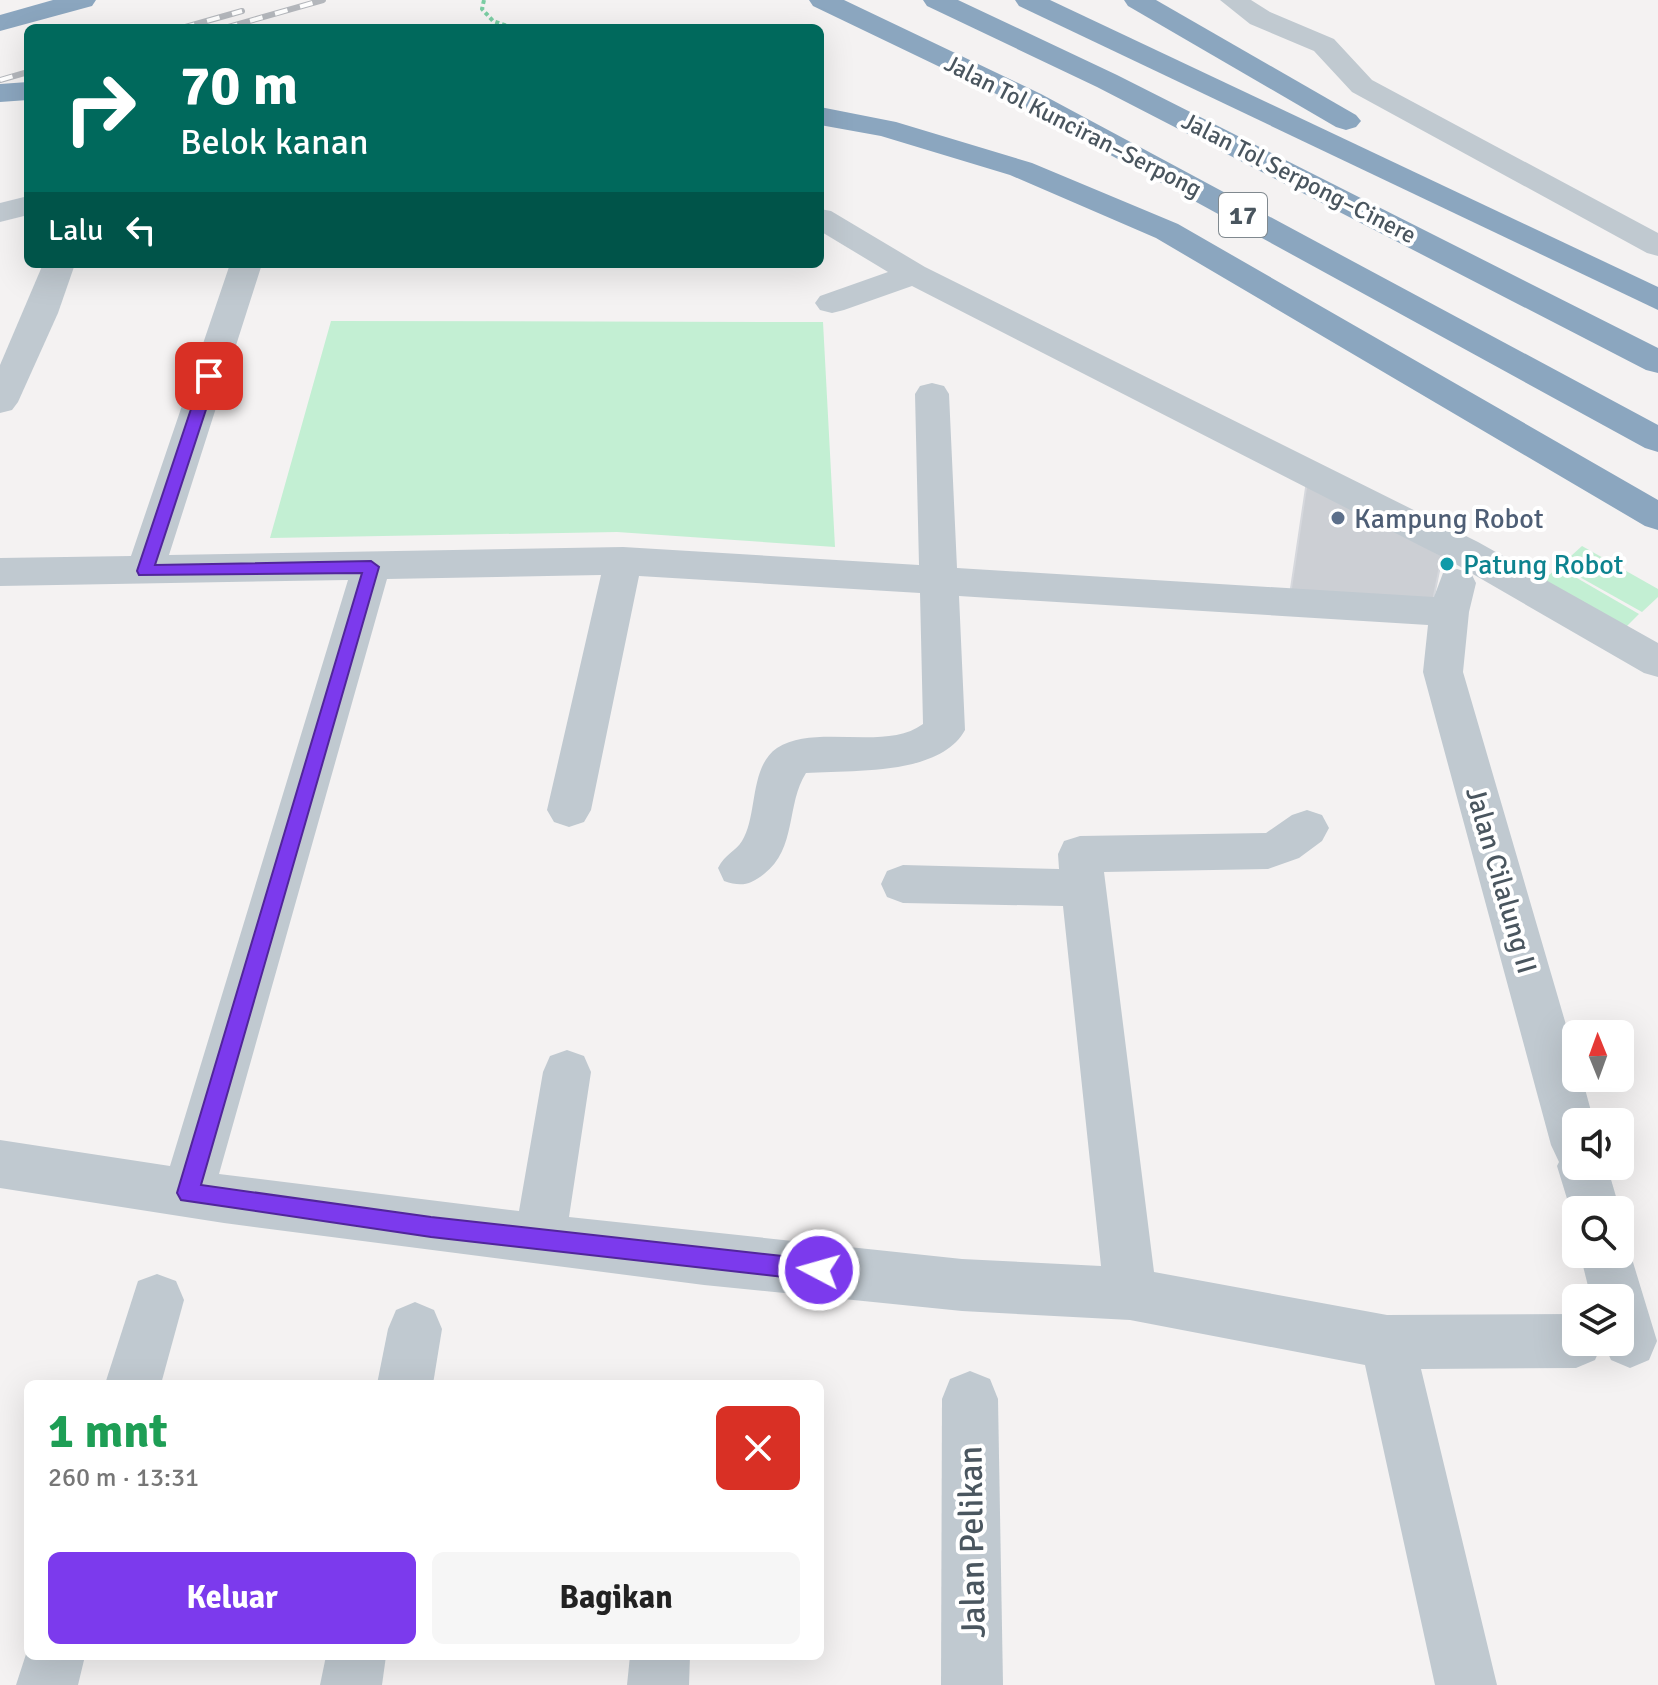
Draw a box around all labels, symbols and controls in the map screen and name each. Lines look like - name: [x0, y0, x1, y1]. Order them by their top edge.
- street label: Jalan Tol Kunciran–Serpong: [939, 48, 1207, 204]
- text: 70 m: [180, 51, 298, 120]
- icon: right: [48, 56, 152, 160]
- street label: Jalan Tol Serpong–Cinere: [1177, 106, 1421, 250]
- text: Belok kanan: [180, 120, 369, 165]
- road number: 17: [1219, 193, 1267, 237]
- icon: left: [119, 208, 163, 252]
- text: Lalu: [48, 212, 103, 249]
- pin: [175, 342, 243, 410]
- icon: arrive: [187, 354, 231, 398]
- place label: Kampung Robot: [1354, 502, 1544, 536]
- marker: Kampung Robot: [1329, 509, 1347, 527]
- place label: Patung Robot: [1463, 548, 1624, 582]
- marker: Patung Robot: [1438, 555, 1456, 573]
- street label: Jalan Cilalung II: [1458, 783, 1544, 978]
- north arrow: [1562, 1020, 1634, 1092]
- map controls: [1562, 1020, 1634, 1356]
- button: sound: [1562, 1108, 1634, 1180]
- button: search: [1562, 1196, 1634, 1268]
- position arrow: [777, 1228, 861, 1312]
- button: layers: [1562, 1284, 1634, 1356]
- text: 1 mnt: [48, 1402, 168, 1461]
- button: close: [716, 1406, 800, 1490]
- street label: Jalan Pelikan: [949, 1446, 995, 1638]
- text: 260 m · 13:31: [48, 1462, 199, 1494]
- button: Keluar: [48, 1552, 416, 1644]
- button: Bagikan: [432, 1552, 800, 1644]

